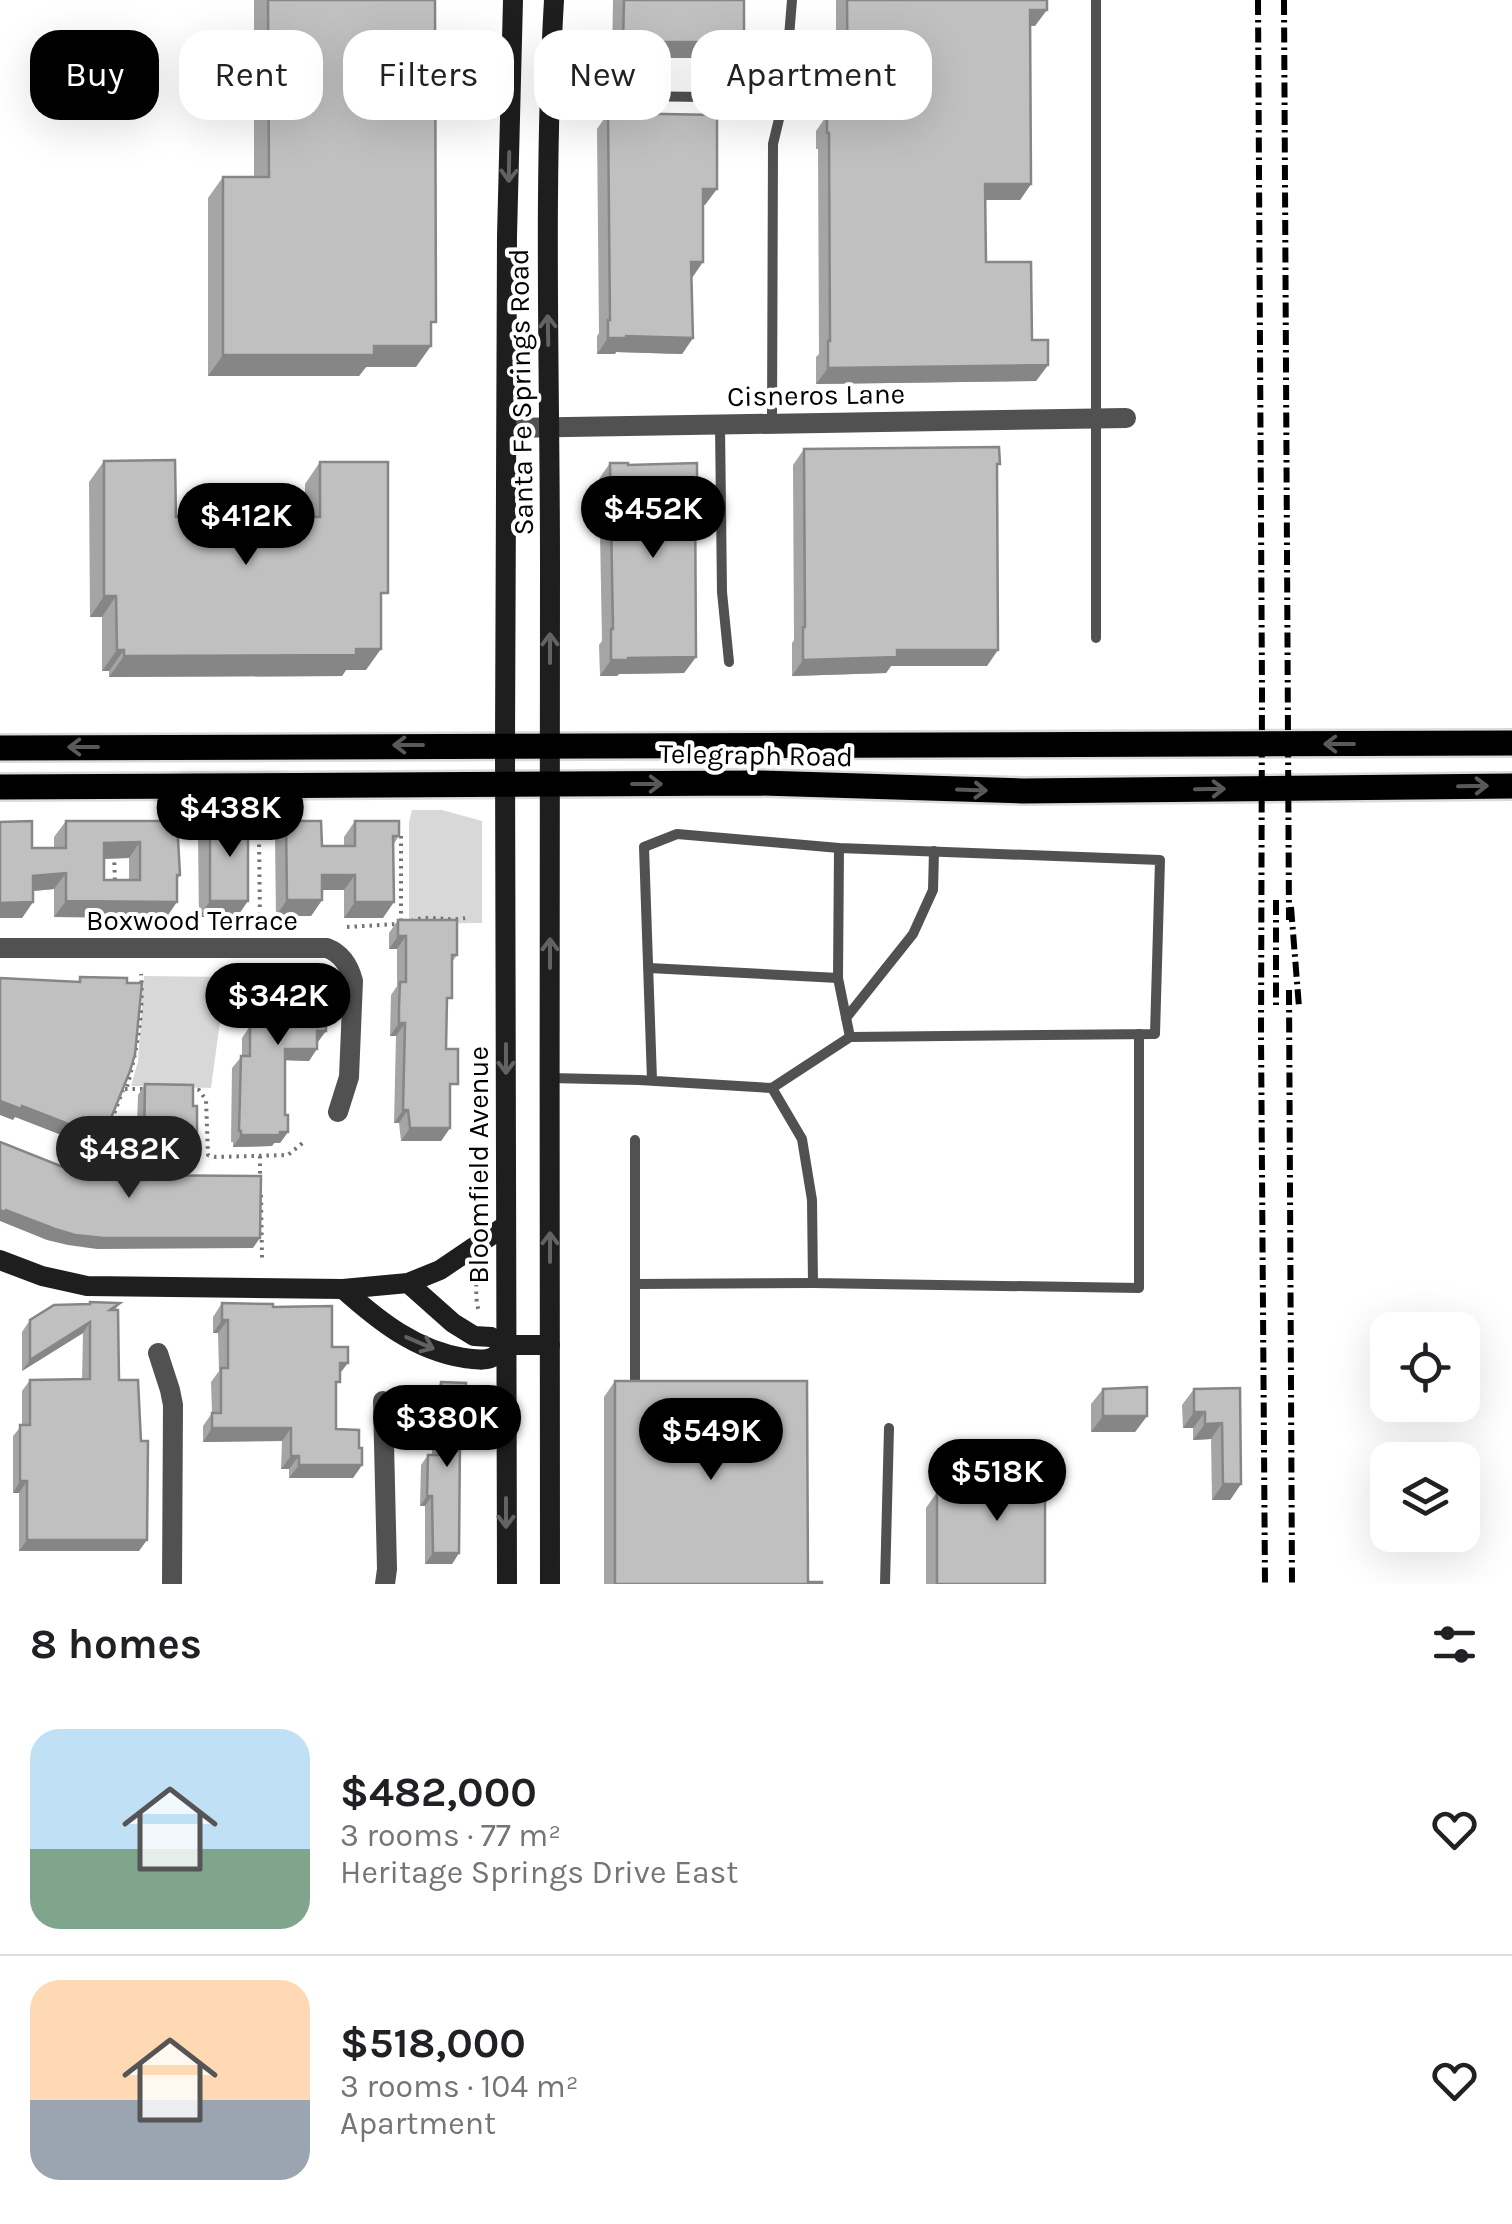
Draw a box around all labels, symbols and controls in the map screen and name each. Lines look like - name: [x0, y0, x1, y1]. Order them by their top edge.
- chip: Buy: [30, 30, 159, 120]
- chip: Rent: [179, 30, 323, 120]
- chip: Filters: [343, 30, 514, 120]
- chip: New: [534, 30, 671, 120]
- chip: Apartment: [691, 30, 932, 120]
- one-way arrow: [499, 151, 518, 183]
- street label: Santa Fe Springs Road: [502, 248, 540, 536]
- one-way arrow: [539, 314, 558, 346]
- street label: Cisneros Lane: [727, 377, 905, 413]
- pin: $452K: [583, 476, 723, 561]
- pin: $412K: [176, 483, 316, 568]
- text: $452K: [603, 490, 703, 527]
- text: $412K: [200, 497, 292, 534]
- one-way arrow: [540, 632, 560, 664]
- one-way arrow: [1324, 734, 1356, 754]
- one-way arrow: [392, 736, 424, 755]
- street label: Telegraph Road: [659, 737, 853, 773]
- one-way arrow: [67, 738, 100, 756]
- one-way arrow: [630, 774, 662, 793]
- pin: $438K: [160, 775, 300, 860]
- one-way arrow: [1456, 776, 1489, 796]
- one-way arrow: [955, 780, 987, 799]
- one-way arrow: [1194, 780, 1226, 798]
- text: $438K: [179, 789, 281, 826]
- street label: Boxwood Terrace: [86, 904, 298, 937]
- one-way arrow: [540, 937, 560, 970]
- pin: $342K: [208, 963, 348, 1048]
- text: $342K: [227, 977, 329, 1014]
- one-way arrow: [496, 1042, 516, 1075]
- street label: Bloomfield Avenue: [462, 1046, 495, 1284]
- pin: $482K: [59, 1116, 199, 1201]
- text: $482K: [78, 1130, 180, 1167]
- one-way arrow: [540, 1232, 560, 1264]
- map controls: [1370, 1312, 1480, 1552]
- button: locate: [1370, 1312, 1480, 1422]
- one-way arrow: [404, 1335, 435, 1353]
- pin: $380K: [377, 1385, 517, 1470]
- pin: $549K: [641, 1398, 781, 1483]
- text: $380K: [395, 1399, 499, 1436]
- text: $549K: [661, 1412, 761, 1449]
- pin: $518K: [927, 1439, 1067, 1524]
- button: layers: [1370, 1442, 1480, 1552]
- text: $518K: [950, 1453, 1044, 1490]
- one-way arrow: [497, 1496, 516, 1528]
- icon: filters: [1427, 1617, 1482, 1672]
- text: 8 homes: [30, 1619, 202, 1669]
- text: $482,000: [340, 1767, 537, 1817]
- icon: home: [110, 1769, 230, 1889]
- icon: heart: [1427, 1802, 1482, 1857]
- text: 3 rooms · 77 m²: [340, 1817, 561, 1854]
- text: Heritage Springs Drive East: [340, 1854, 738, 1891]
- text: $518,000: [340, 2018, 526, 2068]
- icon: home: [110, 2020, 230, 2140]
- icon: heart: [1427, 2053, 1482, 2108]
- text: 3 rooms · 104 m²: [340, 2068, 579, 2105]
- text: Apartment: [340, 2105, 496, 2142]

